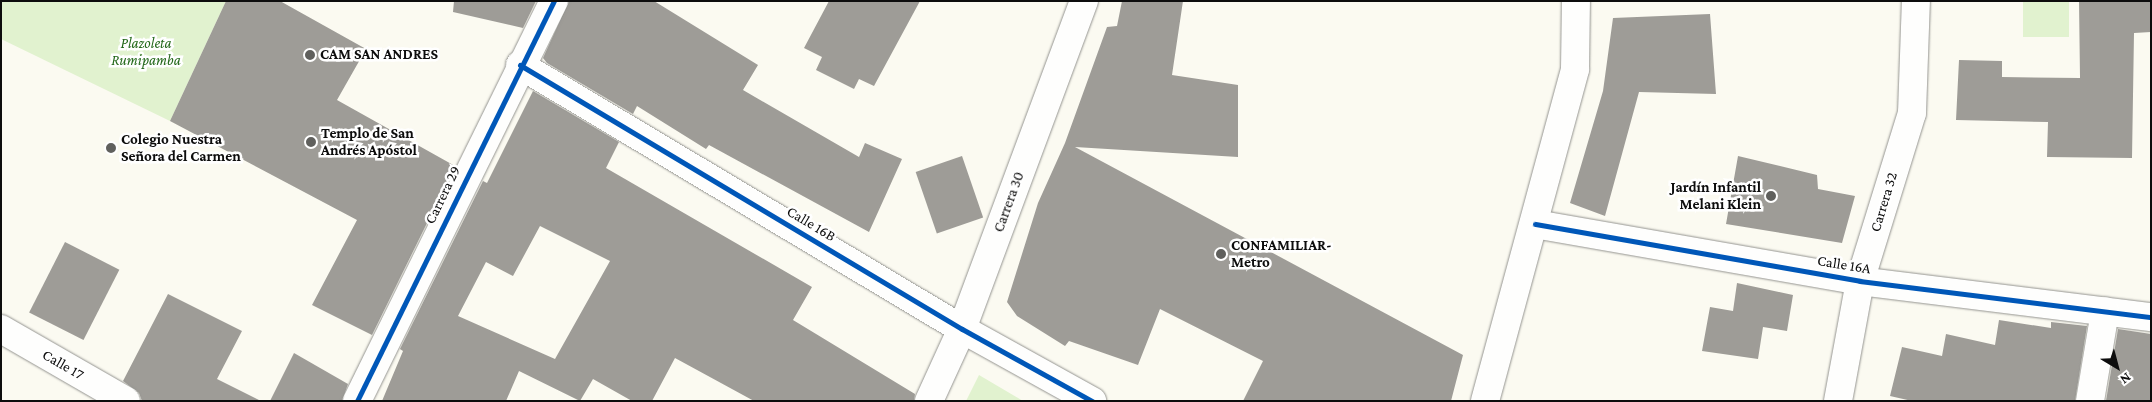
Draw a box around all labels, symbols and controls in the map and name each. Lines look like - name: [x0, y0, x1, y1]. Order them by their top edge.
- park label: Plazoleta Rumipamba: [111, 34, 181, 69]
- place label: CAM SAN ANDRES: [320, 46, 438, 64]
- marker: CAM SAN ANDRES: [304, 49, 316, 61]
- place label: Templo de San Andrés Apóstol: [321, 124, 417, 159]
- place label: Colegio Nuestra Señora del Carmen: [121, 130, 241, 165]
- marker: Templo de San Andrés Apóstol: [305, 136, 317, 148]
- marker: Colegio Nuestra Señora del Carmen: [105, 142, 117, 154]
- street label: Carrera 29: [421, 163, 465, 227]
- street label: Carrera 30: [990, 169, 1028, 235]
- street label: Carrera 32: [1866, 170, 1902, 234]
- place label: Jardín Infantil Melani Klein: [1671, 178, 1761, 213]
- marker: Jardín Infantil Melani Klein: [1765, 190, 1777, 202]
- street label: Calle 16B: [783, 202, 839, 246]
- place label: CONFAMILIAR- Metro: [1231, 236, 1332, 271]
- marker: CONFAMILIAR- Metro: [1215, 248, 1227, 260]
- street label: Calle 16A: [1816, 252, 1872, 278]
- north arrow: [2092, 342, 2142, 392]
- street label: Calle 17: [39, 346, 87, 384]
- text: N: [2117, 370, 2135, 388]

